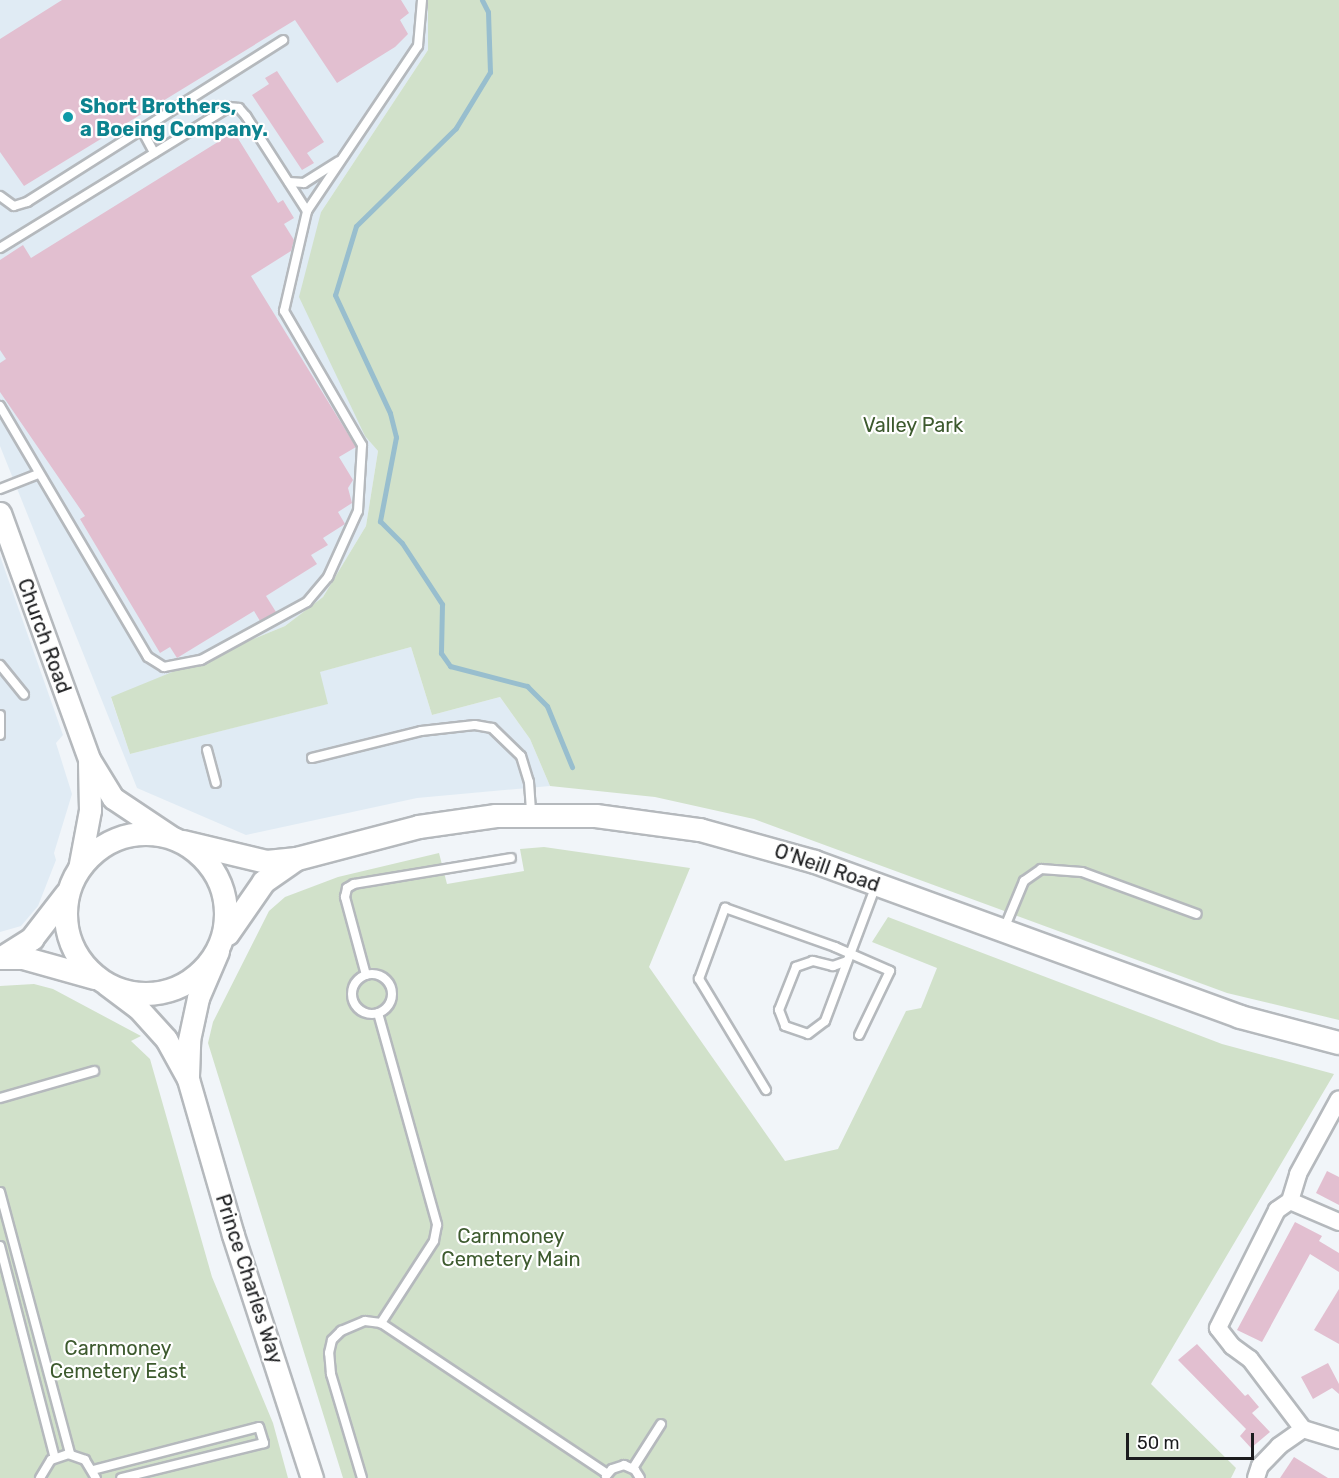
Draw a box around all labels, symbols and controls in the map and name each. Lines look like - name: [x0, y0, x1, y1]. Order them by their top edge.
- place label: Short Brothers, a Boeing Company.: [80, 94, 268, 141]
- marker: Short Brothers, a Boeing Company.: [61, 110, 75, 124]
- park label: Valley Park: [862, 413, 964, 437]
- street label: Church Road: [12, 575, 76, 697]
- street label: O'Neill Road: [771, 839, 883, 897]
- street label: Prince Charles Way: [210, 1191, 288, 1367]
- park label: Carnmoney Cemetery Main: [441, 1224, 581, 1271]
- park label: Carnmoney Cemetery East: [49, 1337, 187, 1384]
- scale bar: [1129, 1421, 1256, 1459]
- text: 50 m: [1137, 1432, 1180, 1454]

